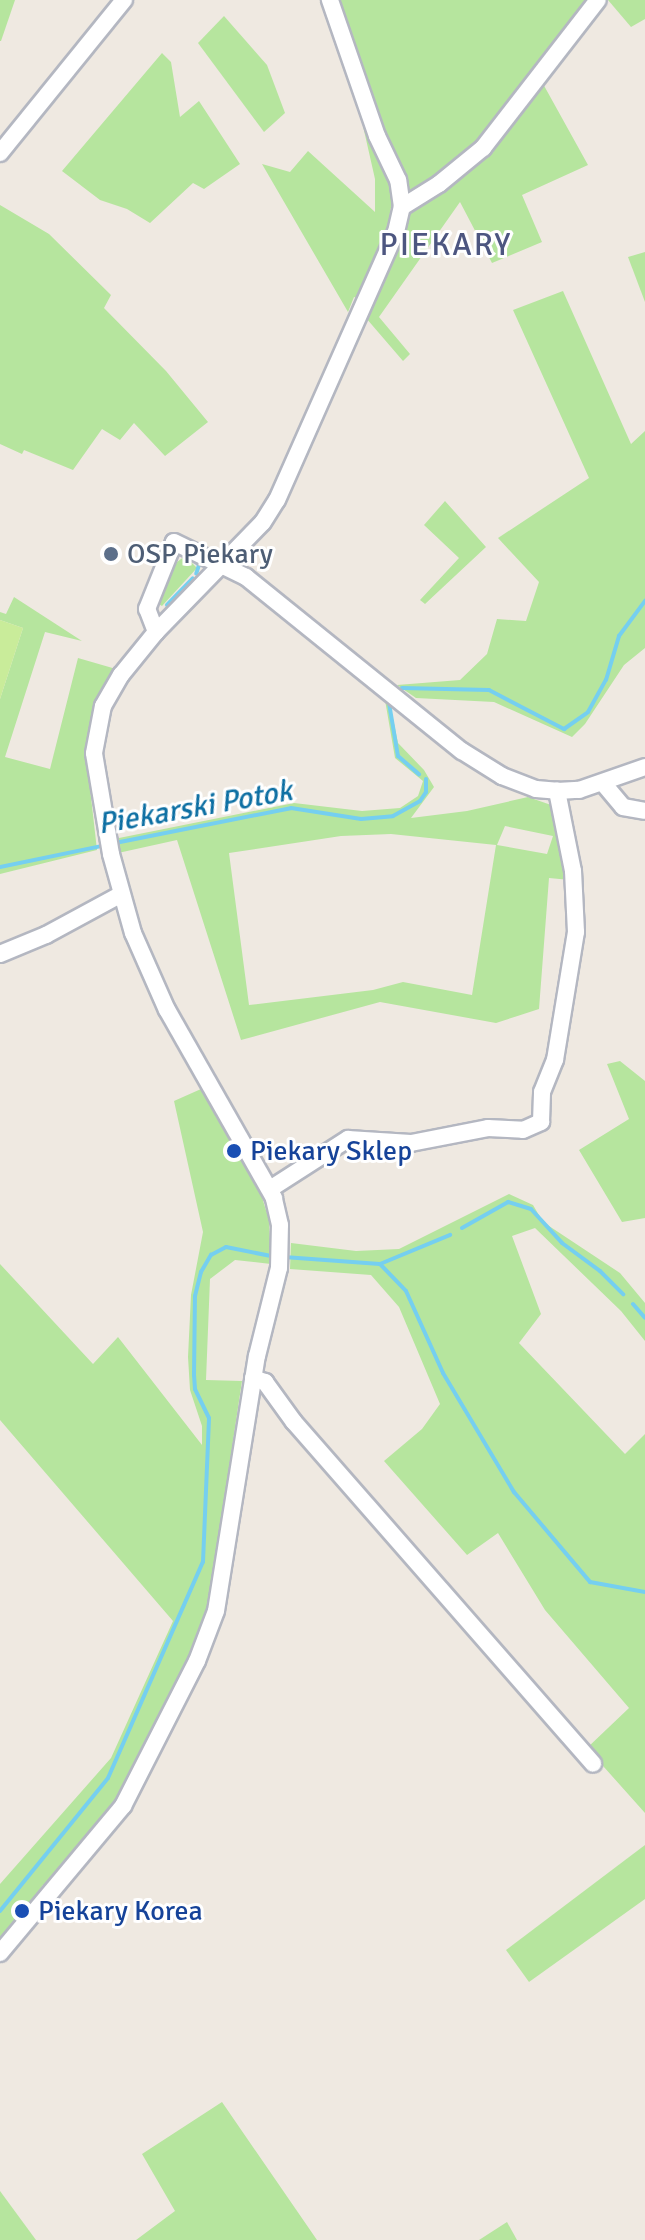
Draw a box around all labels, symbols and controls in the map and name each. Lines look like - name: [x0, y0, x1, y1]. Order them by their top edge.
- district label: PIEKARY: [380, 226, 512, 264]
- place label: OSP Piekary: [127, 537, 273, 571]
- marker: OSP Piekary: [102, 545, 120, 563]
- water label: Piekarski Potok: [95, 773, 295, 843]
- place label: Piekary Sklep: [250, 1134, 412, 1168]
- marker: Piekary Sklep: [225, 1142, 243, 1160]
- place label: Piekary Korea: [38, 1894, 203, 1928]
- marker: Piekary Korea: [13, 1902, 31, 1920]

